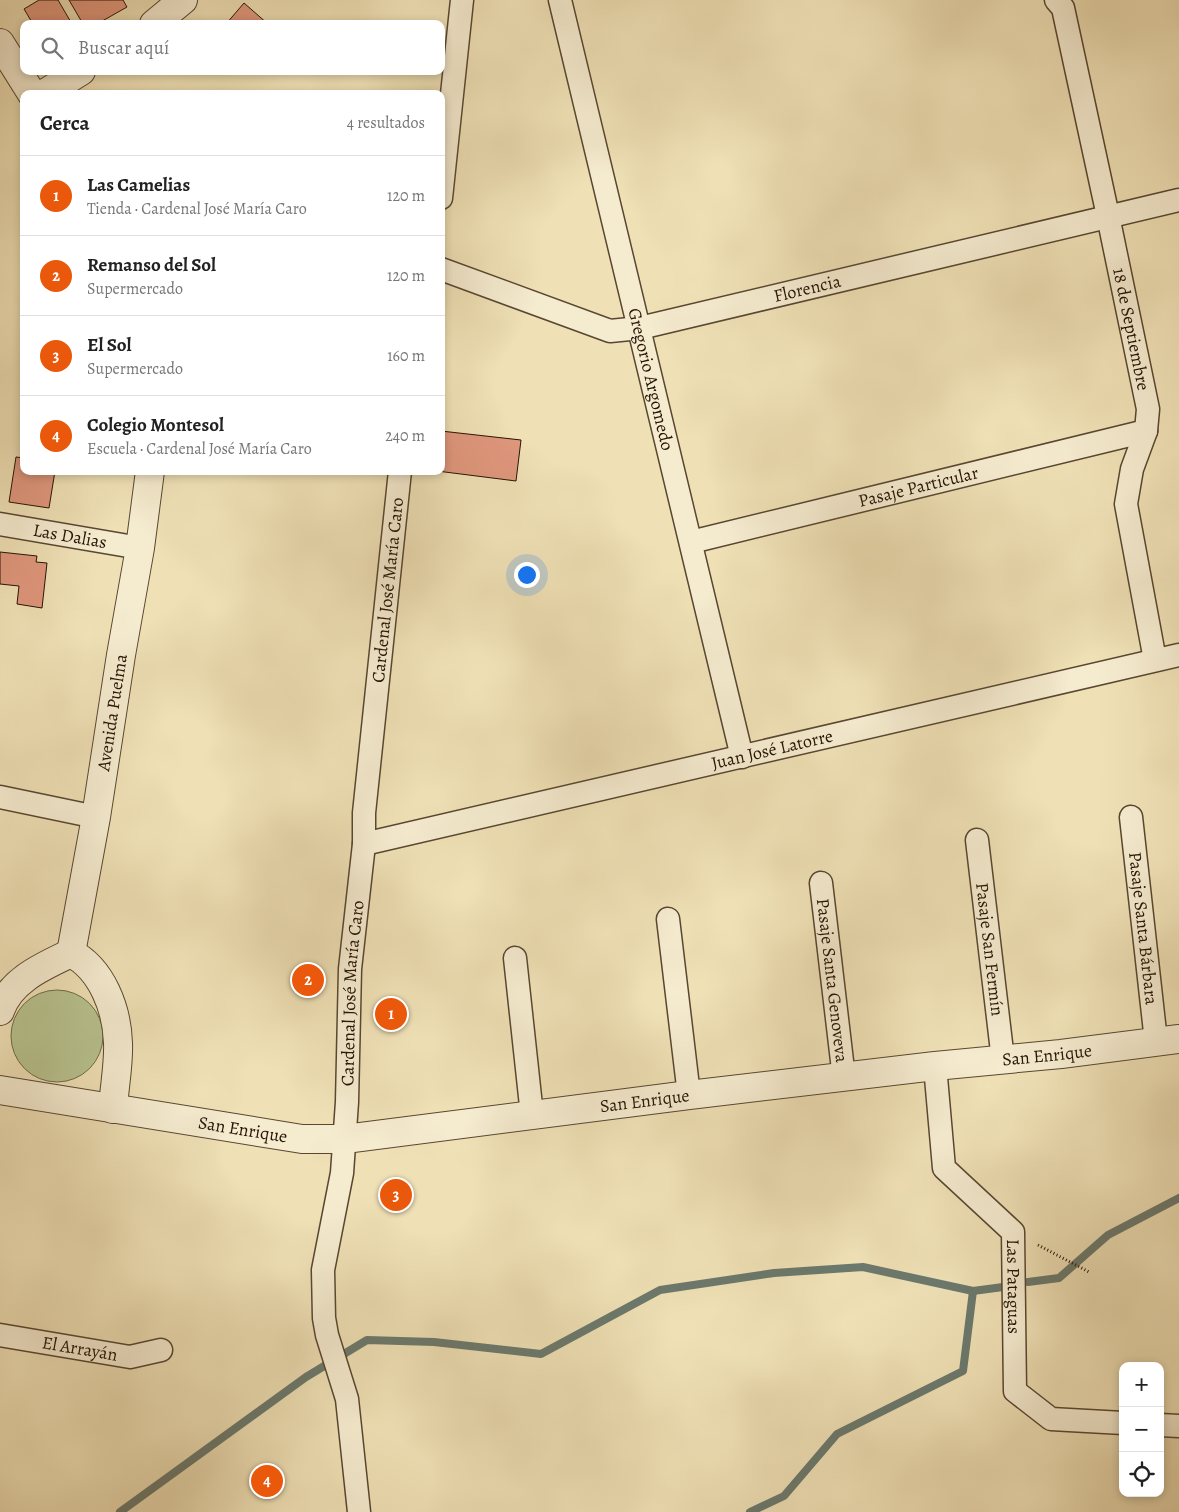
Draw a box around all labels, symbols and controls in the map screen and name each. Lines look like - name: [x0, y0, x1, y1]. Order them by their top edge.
- search box: [20, 20, 445, 75]
- icon: search: [38, 34, 66, 62]
- text: Buscar aquí: [78, 35, 169, 61]
- text: Cerca: [40, 109, 90, 137]
- text: 4 resultados: [347, 112, 425, 134]
- text: Las Camelias: [87, 172, 190, 198]
- text: 1: [53, 185, 59, 207]
- text: 120 m: [387, 185, 425, 207]
- text: Tienda · Cardenal José María Caro: [87, 198, 307, 220]
- text: Remanso del Sol: [87, 252, 216, 278]
- text: 2: [52, 265, 60, 287]
- text: 120 m: [387, 265, 425, 287]
- street label: 18 de Septiembre: [1107, 266, 1156, 393]
- street label: Florencia: [771, 269, 844, 308]
- text: Supermercado: [87, 278, 183, 300]
- street label: Gregorio Argomedo: [622, 306, 680, 453]
- text: El Sol: [87, 332, 131, 358]
- text: 3: [53, 345, 59, 367]
- text: 160 m: [387, 345, 425, 367]
- text: Supermercado: [87, 358, 183, 380]
- text: Colegio Montesol: [87, 412, 224, 438]
- text: 4: [52, 425, 60, 447]
- text: 240 m: [385, 425, 425, 447]
- text: Escuela · Cardenal José María Caro: [87, 438, 312, 460]
- street label: Pasaje Particular: [856, 460, 981, 513]
- street label: Cardenal José María Caro: [366, 496, 409, 684]
- street label: Las Dalias: [31, 518, 109, 554]
- your location: [514, 562, 540, 588]
- street label: Avenida Puelma: [91, 652, 133, 774]
- street label: Juan José Latorre: [709, 724, 835, 775]
- street label: Pasaje Santa Bárbara: [1123, 851, 1164, 1007]
- street label: Pasaje San Fermín: [970, 881, 1010, 1017]
- street label: Pasaje Santa Genoveva: [811, 897, 854, 1064]
- street label: Cardenal José María Caro: [335, 899, 370, 1086]
- pin: 2: [292, 961, 324, 999]
- pin: 1: [375, 995, 407, 1033]
- street label: San Enrique: [1001, 1038, 1093, 1072]
- street label: San Enrique: [598, 1083, 691, 1118]
- street label: San Enrique: [196, 1110, 289, 1148]
- pin: 3: [380, 1176, 412, 1214]
- street label: Las Pataguas: [1001, 1239, 1026, 1334]
- street label: El Arrayán: [40, 1330, 120, 1367]
- map controls: [1119, 1362, 1164, 1497]
- button: +: [1119, 1362, 1164, 1407]
- button: −: [1119, 1407, 1164, 1452]
- button: locate: [1119, 1452, 1164, 1497]
- pin: 4: [251, 1462, 283, 1500]

